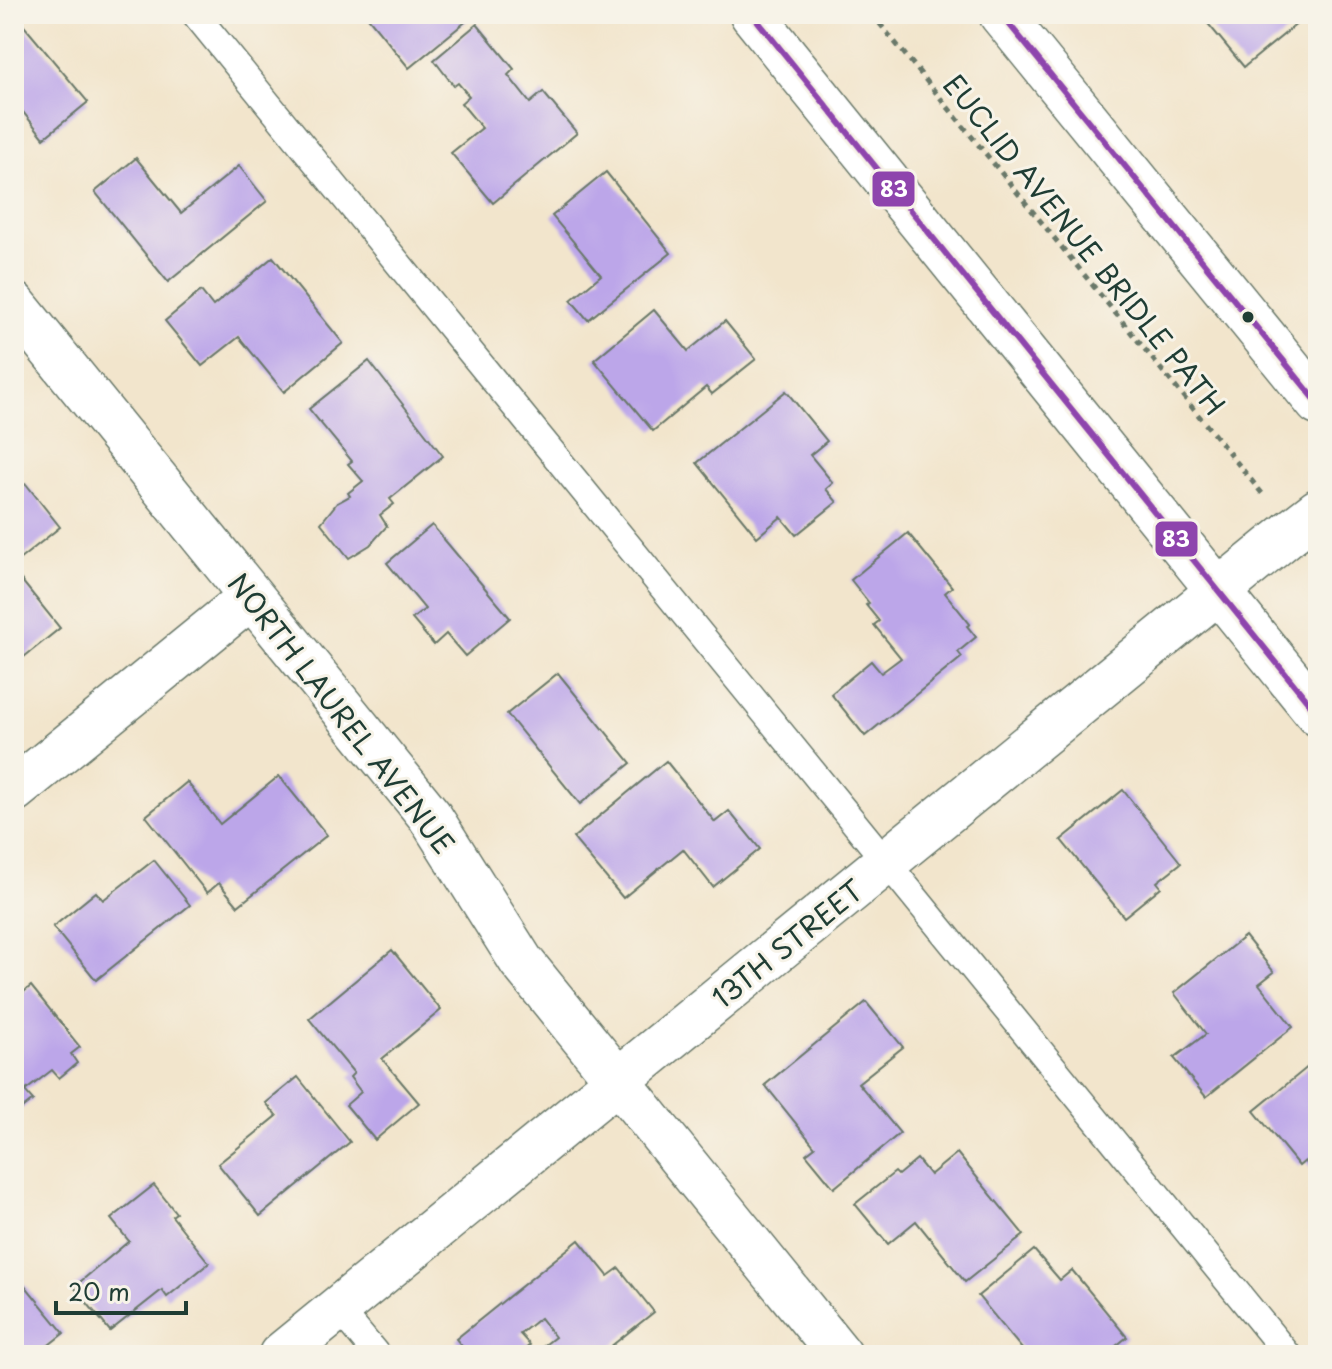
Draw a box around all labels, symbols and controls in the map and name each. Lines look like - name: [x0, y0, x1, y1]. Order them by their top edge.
- street label: EUCLID AVENUE BRIDLE PATH: [934, 64, 1236, 424]
- line badge: 83: [871, 170, 916, 208]
- text: 83: [880, 171, 908, 204]
- unlabelled marker: [1240, 309, 1256, 325]
- line badge: 83: [1154, 520, 1199, 558]
- text: 83: [1162, 521, 1190, 554]
- street label: NORTH LAUREL AVENUE: [218, 563, 466, 863]
- street label: 13TH STREET: [702, 868, 872, 1018]
- scale bar: [56, 1265, 186, 1315]
- text: 20 m: [68, 1273, 130, 1309]

